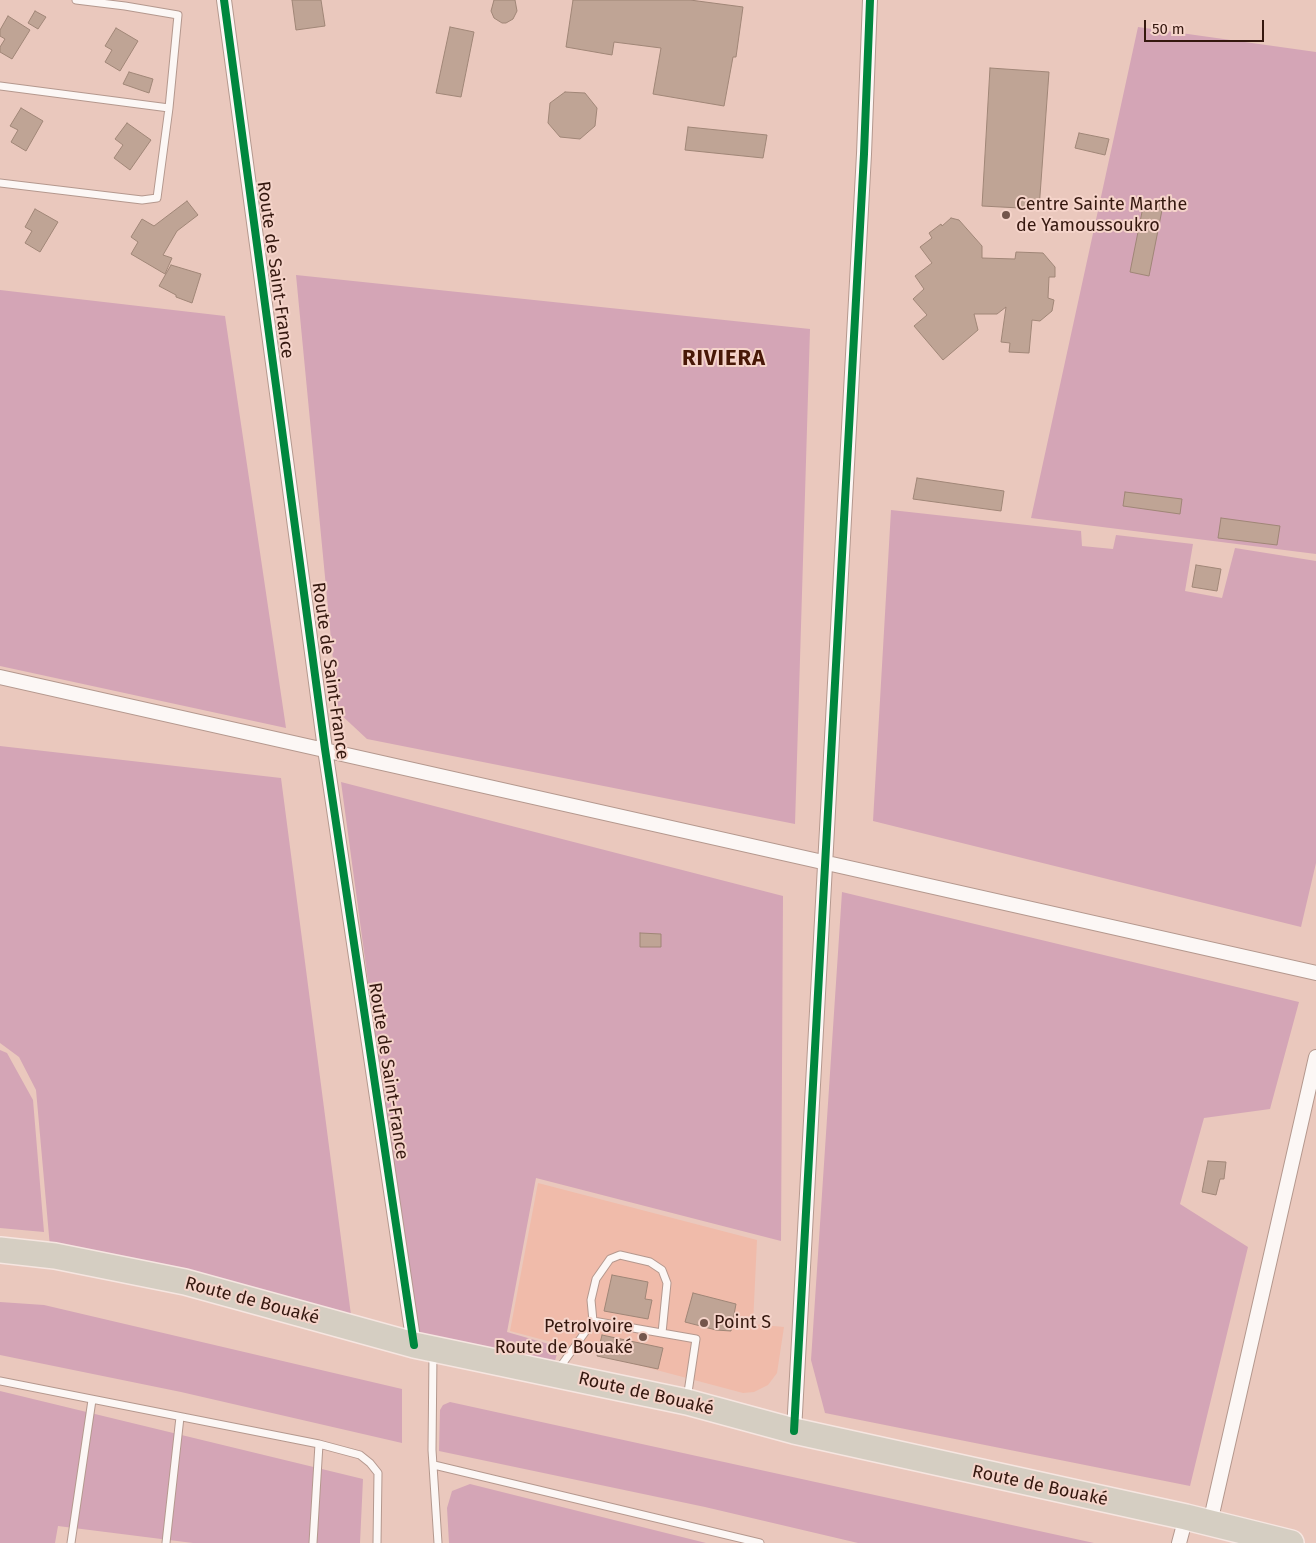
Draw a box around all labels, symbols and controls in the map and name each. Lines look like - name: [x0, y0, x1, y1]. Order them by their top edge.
- scale bar: [1146, 10, 1266, 42]
- text: 50 m: [1152, 20, 1185, 38]
- street label: Route de Saint-France: [252, 180, 298, 360]
- place label: Centre Sainte Marthe de Yamoussoukro: [1016, 194, 1187, 236]
- marker: Centre Sainte Marthe de Yamoussoukro: [1000, 209, 1012, 221]
- district label: RIVIERA: [681, 346, 767, 372]
- street label: Route de Saint-France: [307, 581, 353, 761]
- street label: Route de Saint-France: [363, 981, 413, 1161]
- street label: Route de Bouaké: [182, 1273, 322, 1329]
- place label: Point S: [714, 1312, 771, 1334]
- place label: PetroIvoire Route de Bouaké: [495, 1316, 633, 1358]
- marker: Point S: [698, 1317, 710, 1329]
- marker: PetroIvoire Route de Bouaké: [637, 1331, 649, 1343]
- street label: Route de Bouaké: [576, 1368, 716, 1420]
- street label: Route de Bouaké: [970, 1461, 1110, 1511]

